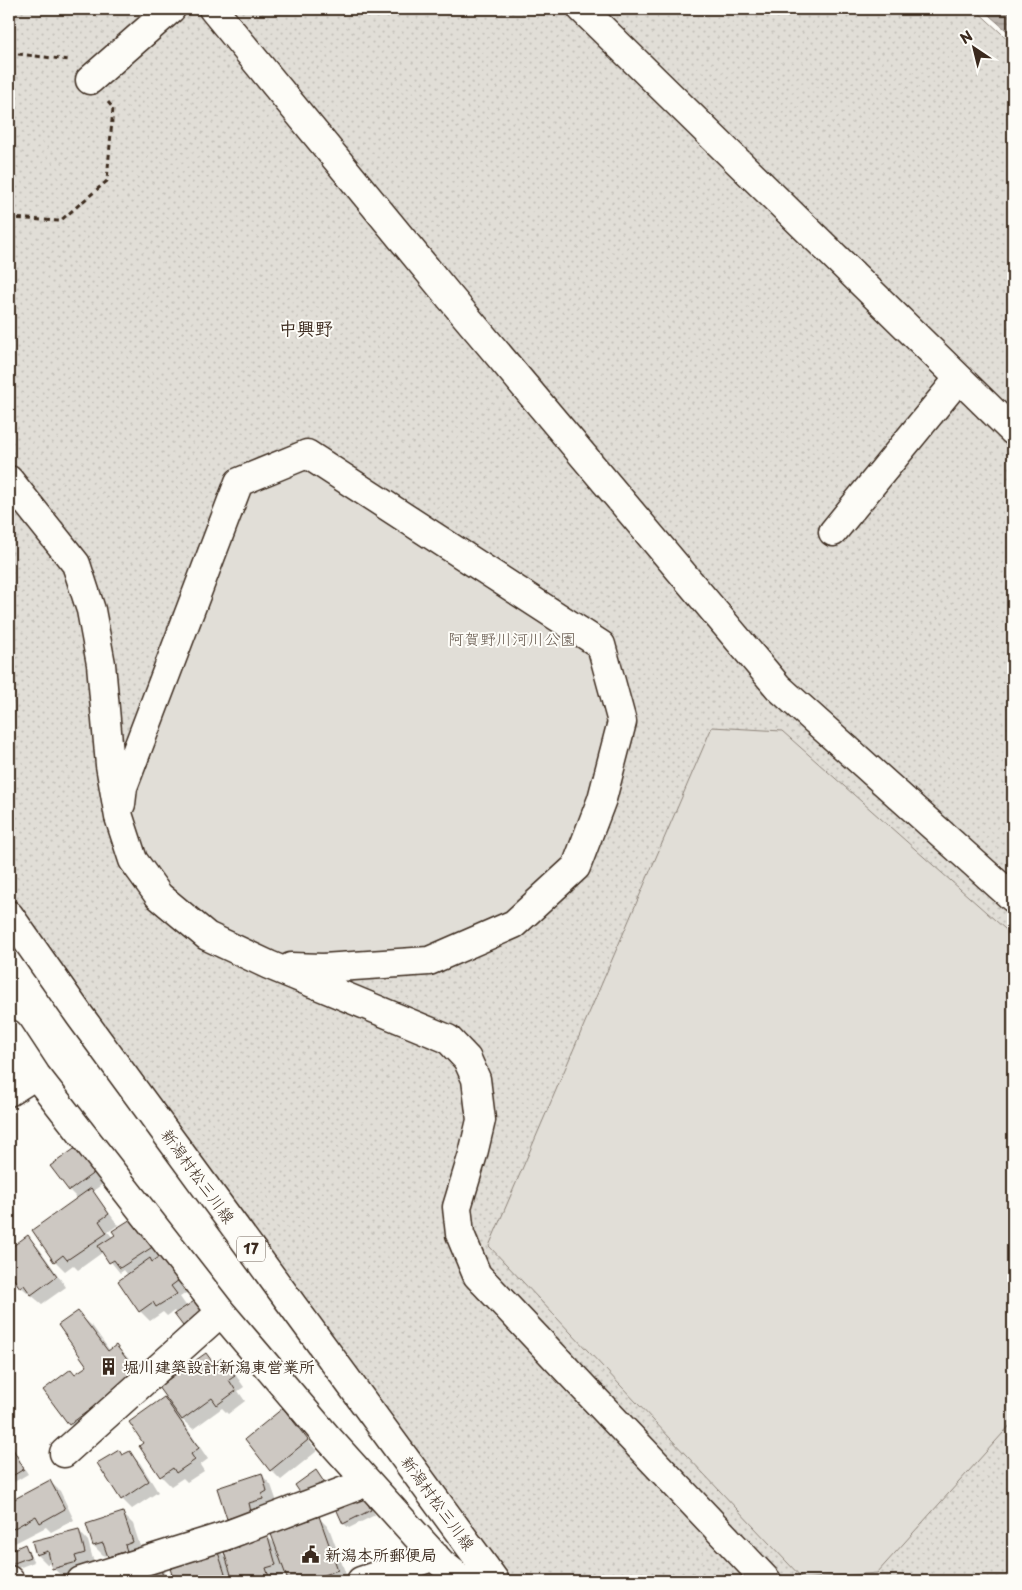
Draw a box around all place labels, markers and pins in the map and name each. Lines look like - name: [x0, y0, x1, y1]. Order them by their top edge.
- place label: 堀川建築設計新潟東営業所: [123, 1354, 315, 1378]
- building icon: 堀川建築設計新潟東営業所: [99, 1357, 119, 1377]
- place label: 新潟本所郵便局: [325, 1542, 437, 1566]
- public building icon: 新潟本所郵便局: [301, 1545, 321, 1565]

